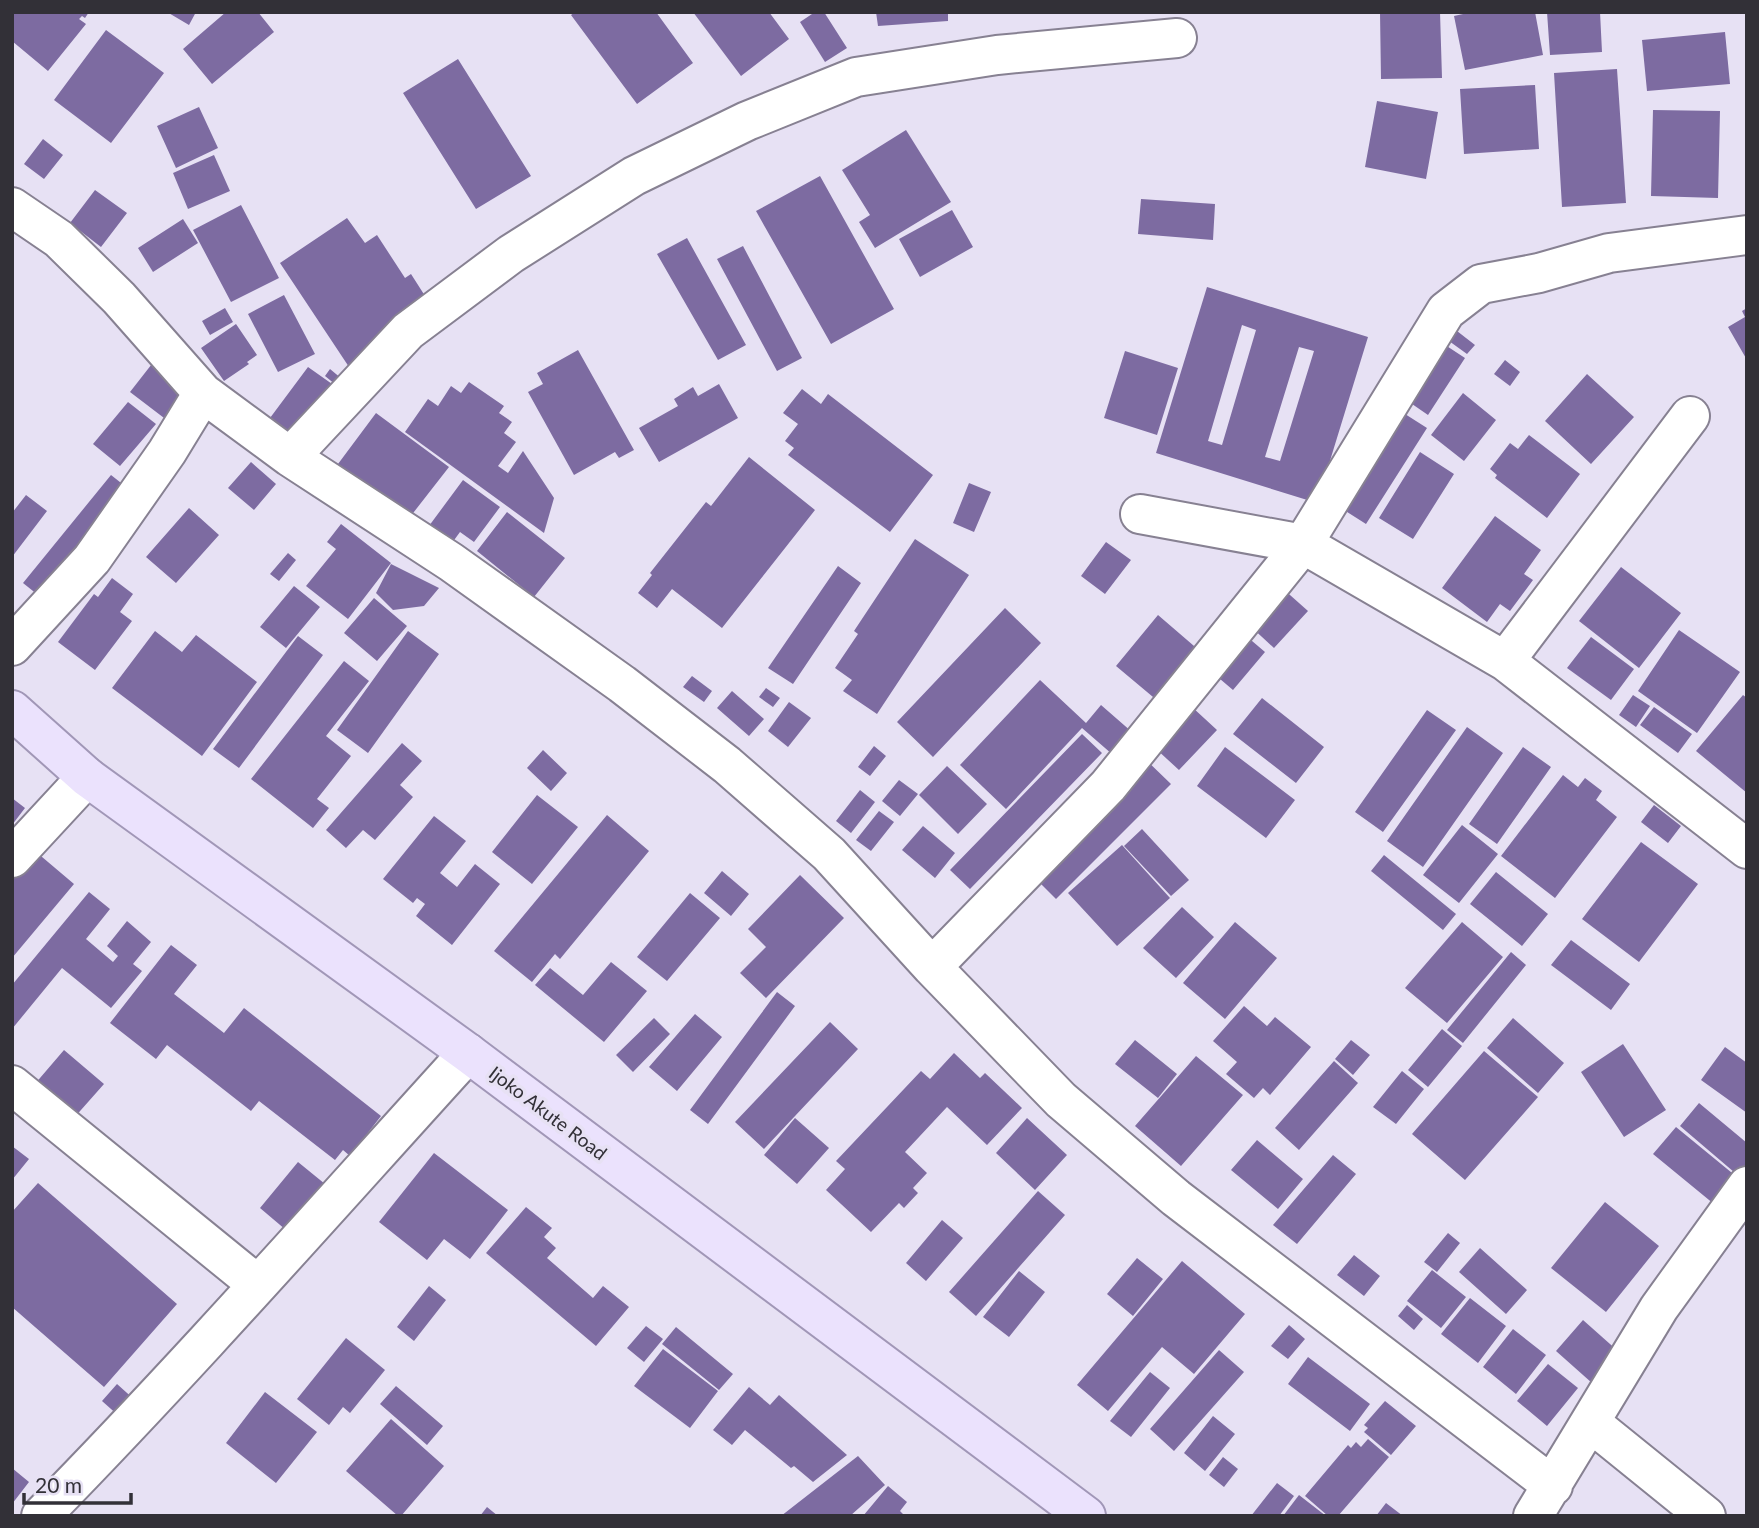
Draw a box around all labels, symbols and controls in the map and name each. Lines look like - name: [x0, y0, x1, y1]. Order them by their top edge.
- street label: Ijoko Akute Road: [485, 1061, 612, 1164]
- scale bar: [24, 1462, 131, 1506]
- text: 20 m: [35, 1472, 82, 1497]

